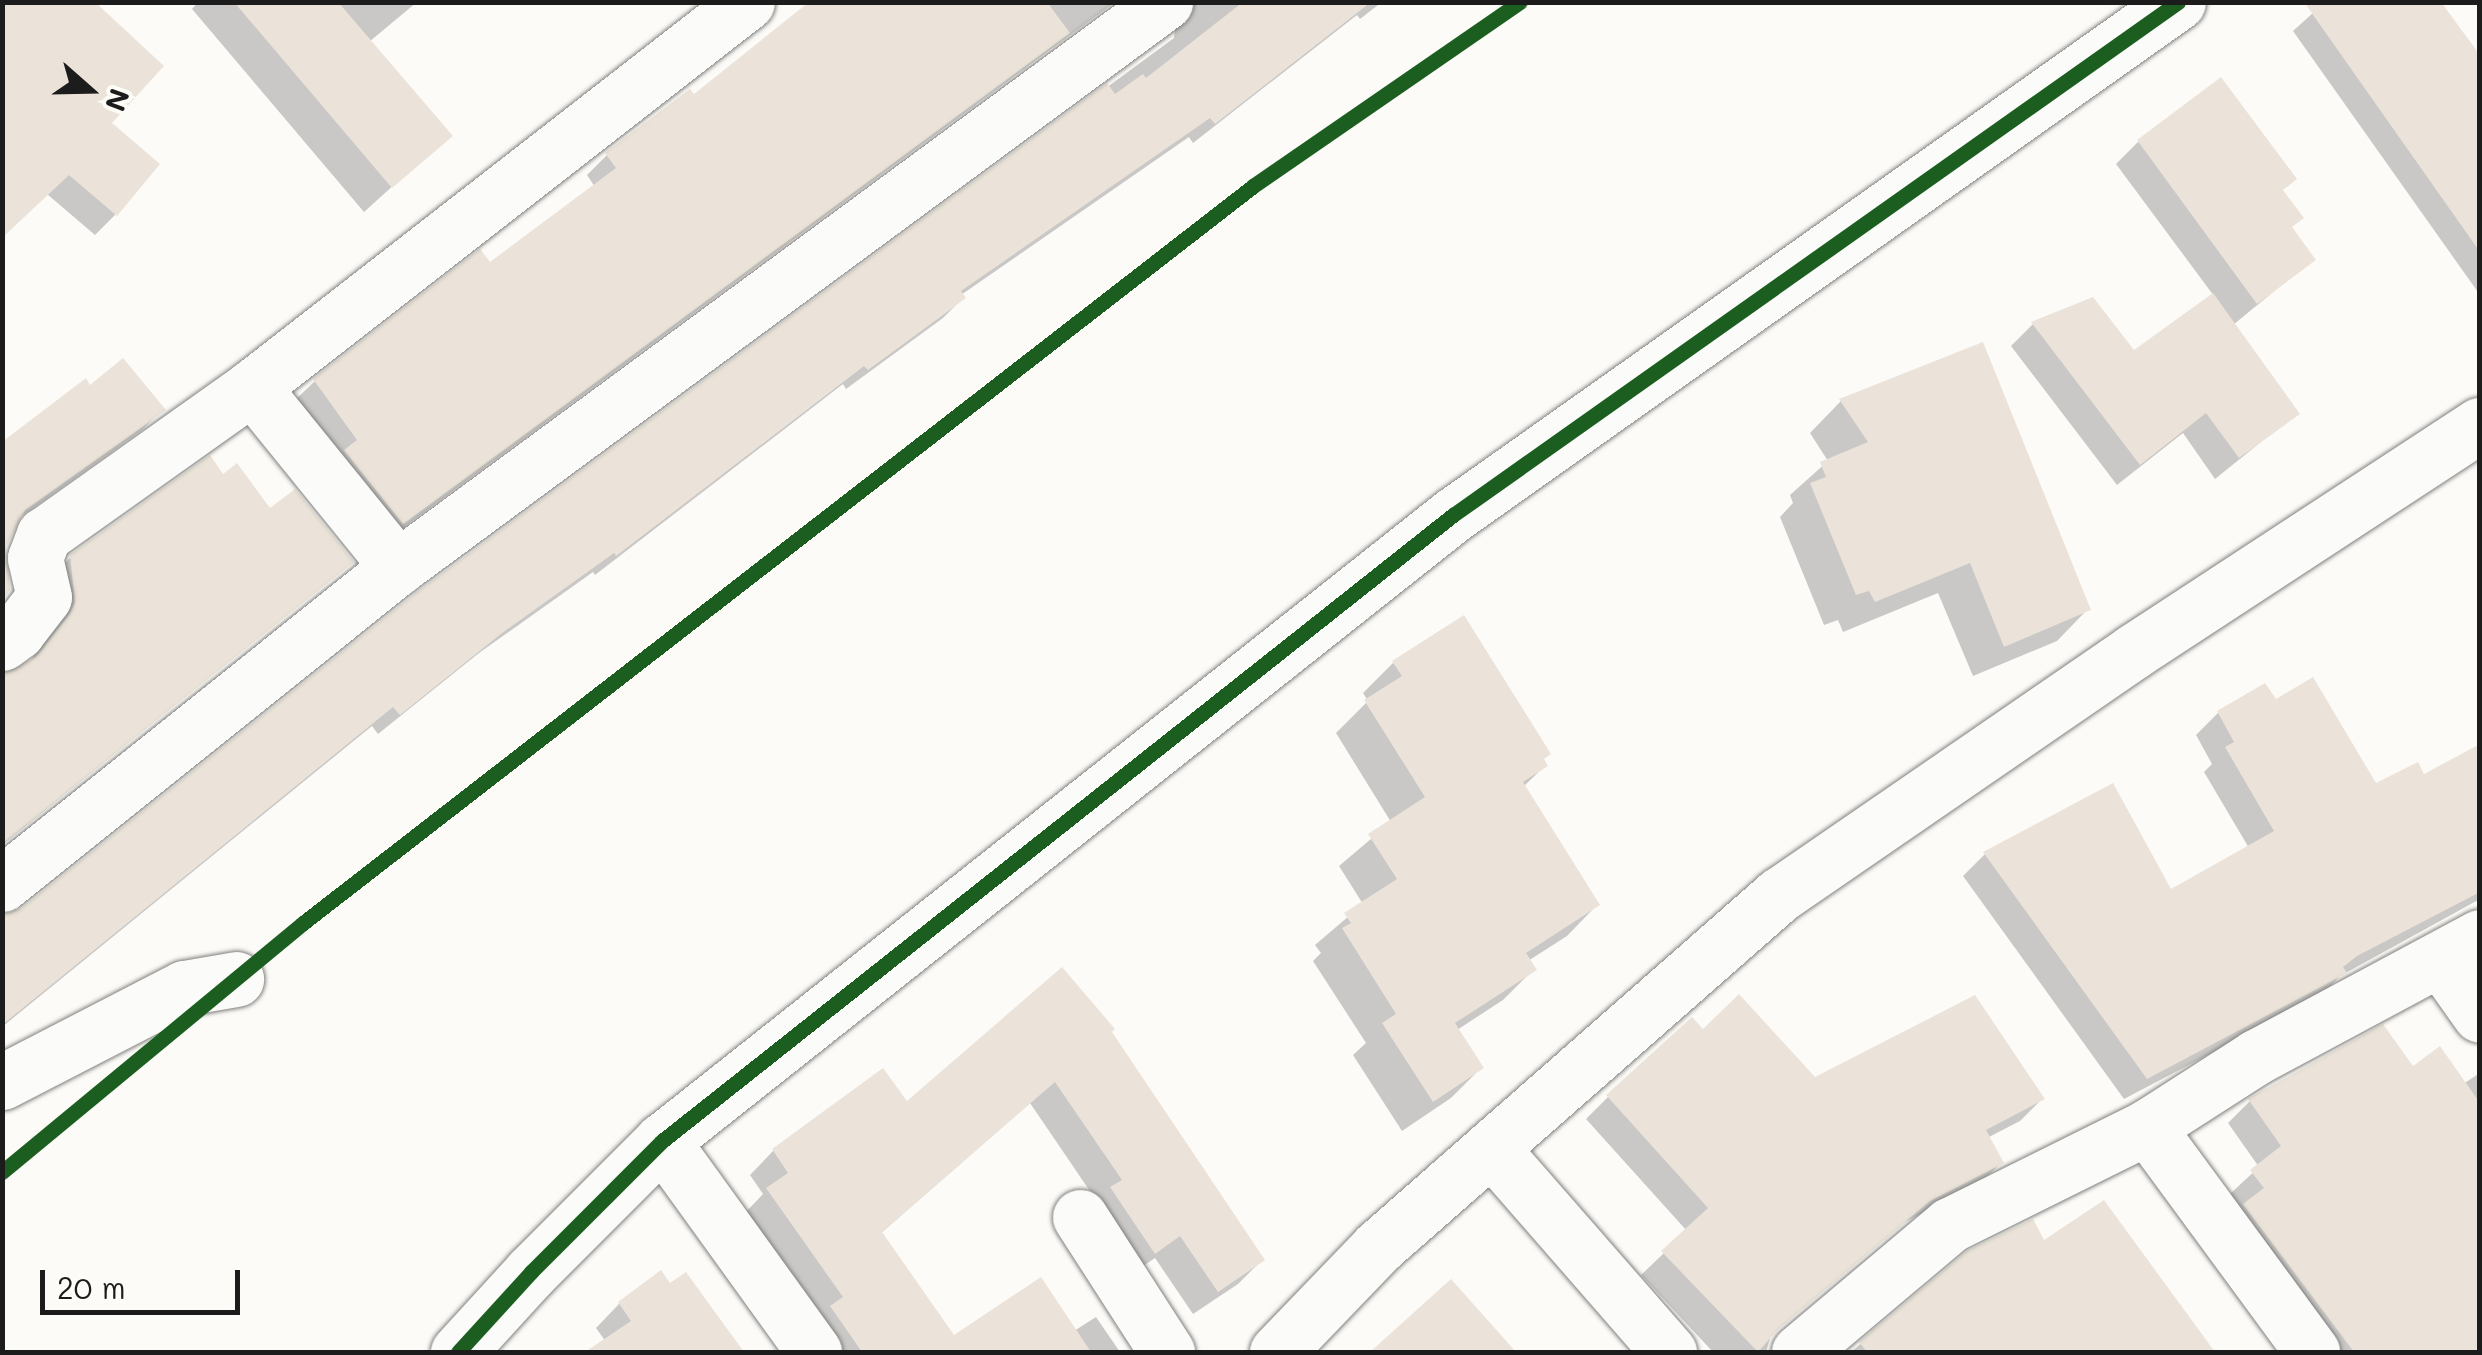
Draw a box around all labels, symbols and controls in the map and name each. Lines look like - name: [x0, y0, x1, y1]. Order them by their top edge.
- north arrow: [40, 40, 140, 140]
- text: N: [98, 84, 139, 116]
- scale bar: [45, 1250, 245, 1312]
- text: 20 m: [57, 1267, 126, 1307]

